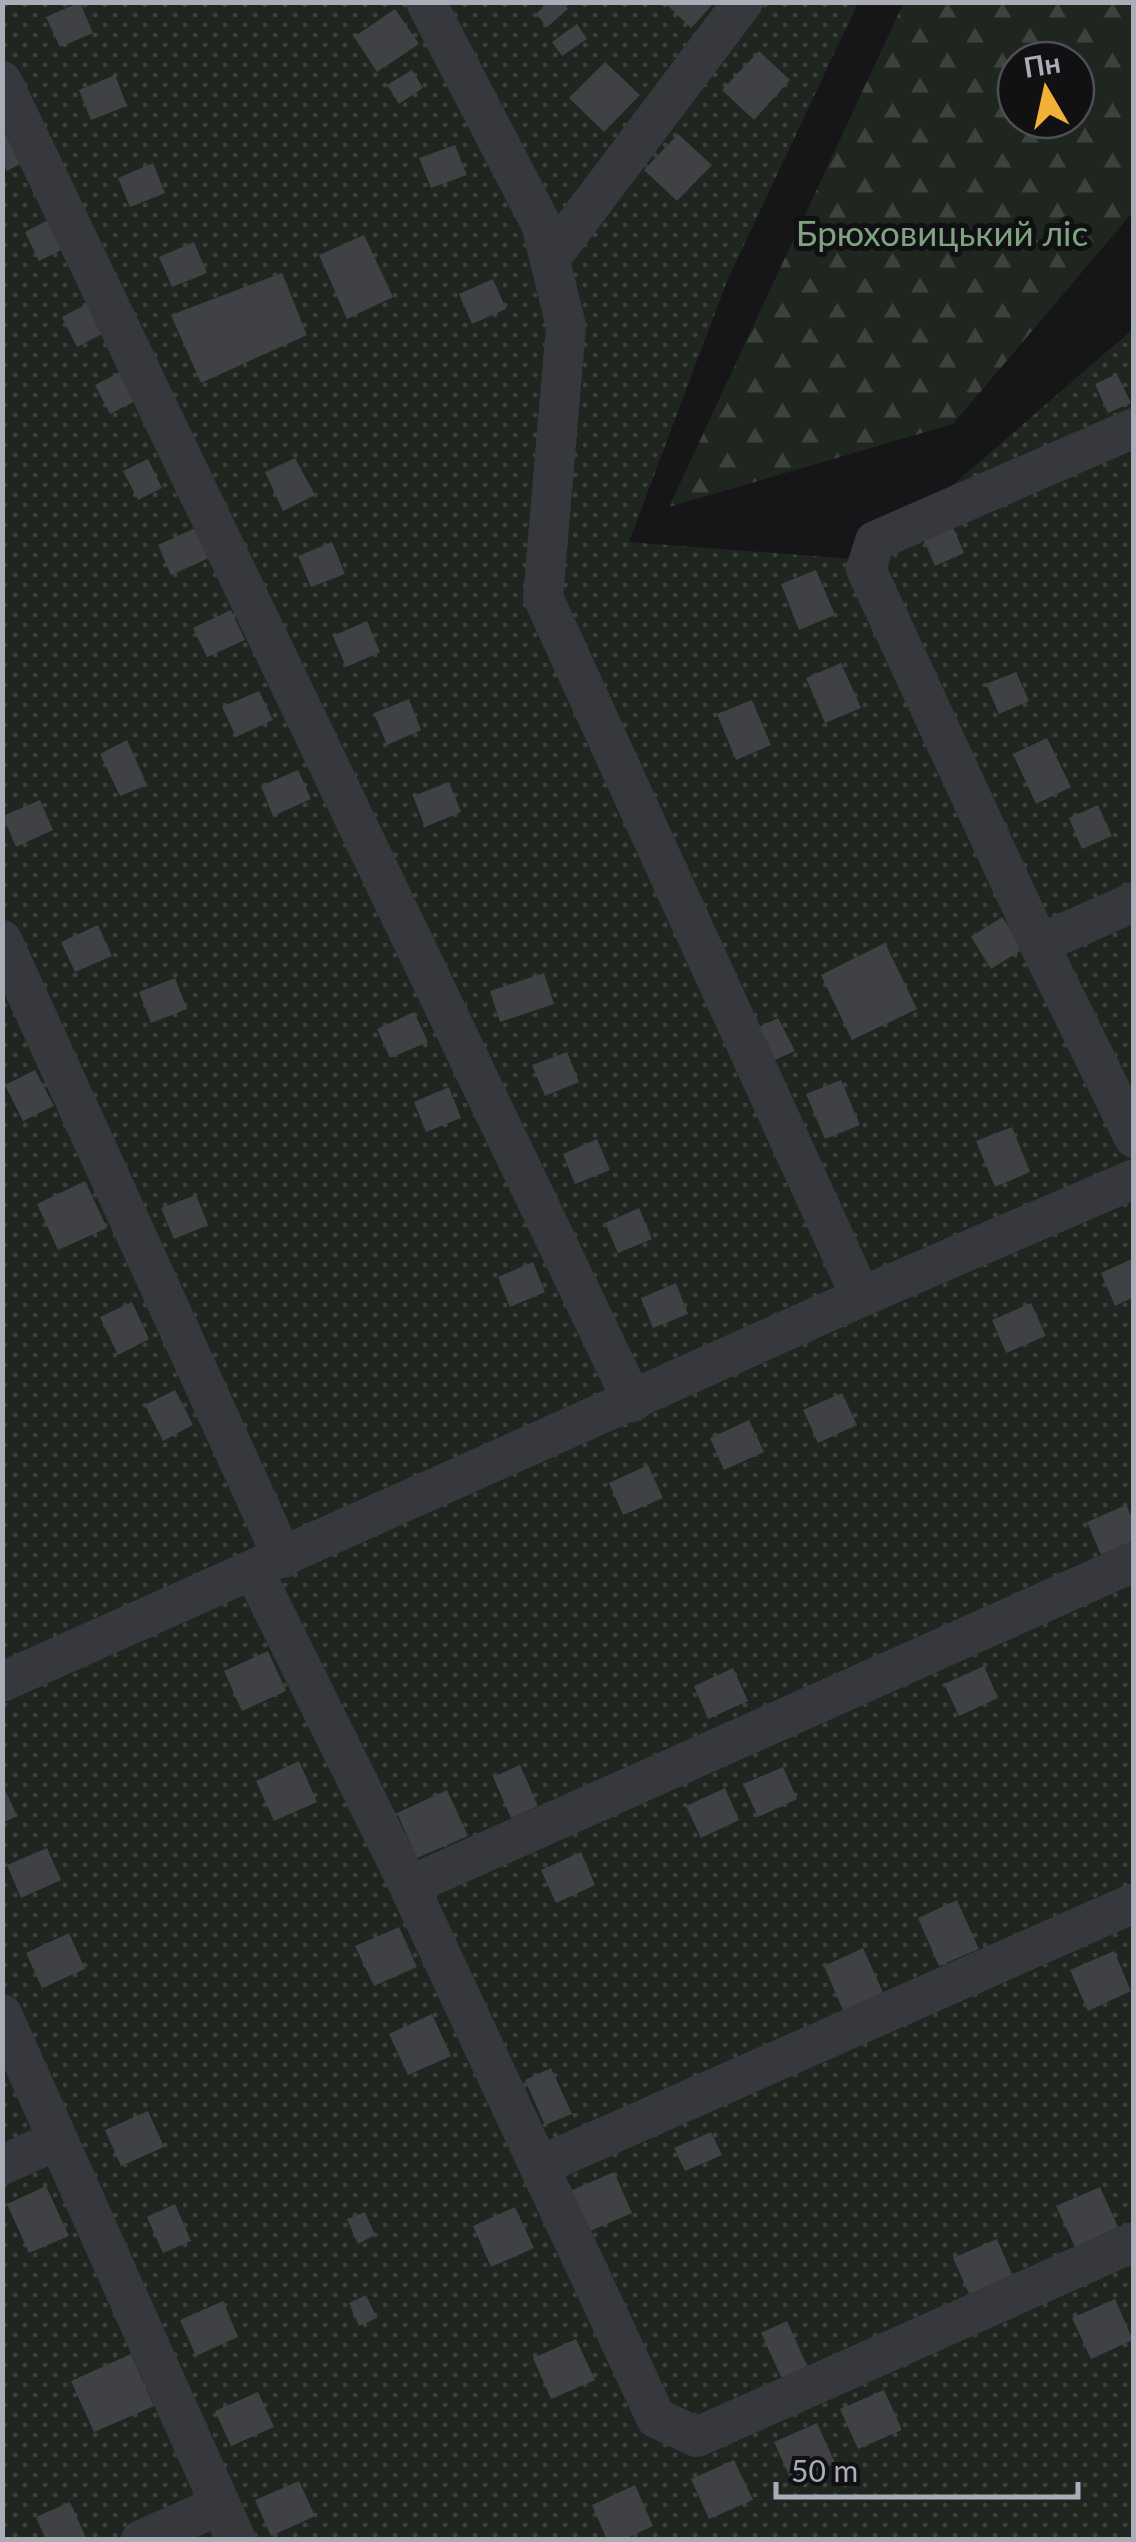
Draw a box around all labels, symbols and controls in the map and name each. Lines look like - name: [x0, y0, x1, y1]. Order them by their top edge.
- north arrow: [996, 40, 1096, 140]
- text: Пн: [1021, 45, 1063, 84]
- park label: Брюховицький ліс: [796, 211, 1088, 253]
- scale bar: [776, 2437, 1078, 2499]
- text: 50 m: [791, 2452, 858, 2488]

